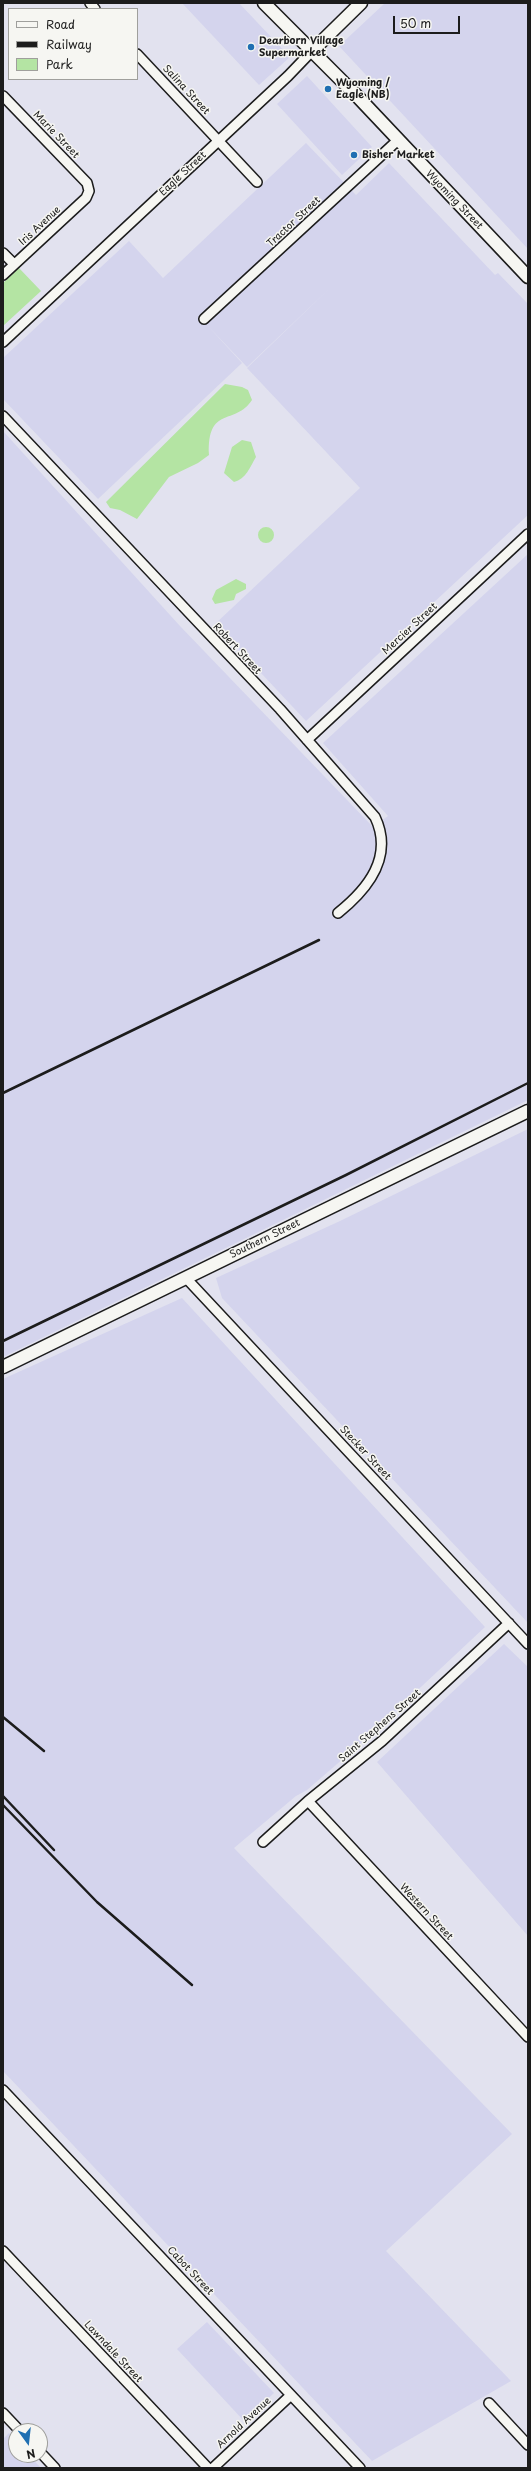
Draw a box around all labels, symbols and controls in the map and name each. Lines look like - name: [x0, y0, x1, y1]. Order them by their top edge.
- legend: [8, 8, 138, 80]
- scale bar: [395, 8, 462, 34]
- text: 50 m: [400, 14, 431, 32]
- text: Road: [46, 15, 75, 33]
- text: Railway: [46, 35, 92, 53]
- place label: Dearborn Village Supermarket: [259, 35, 343, 58]
- marker: Dearborn Village Supermarket: [246, 42, 256, 52]
- text: Park: [46, 55, 73, 73]
- street label: Salina Street: [160, 63, 212, 117]
- place label: Wyoming / Eagle (NB): [336, 77, 390, 100]
- marker: Wyoming / Eagle (NB): [323, 84, 333, 94]
- street label: Marie Street: [31, 109, 81, 161]
- street label: Eagle Street: [157, 149, 209, 199]
- place label: Bisher Market: [362, 149, 434, 161]
- marker: Bisher Market: [349, 150, 359, 160]
- street label: Wyoming Street: [423, 168, 485, 232]
- street label: Tractor Street: [265, 194, 323, 250]
- street label: Iris Avenue: [17, 204, 63, 248]
- street label: Mercier Street: [380, 601, 440, 657]
- street label: Robert Street: [210, 621, 264, 677]
- street label: Southern Street: [228, 1217, 302, 1261]
- street label: Stecker Street: [337, 1423, 393, 1483]
- street label: Saint Stephens Street: [336, 1687, 424, 1765]
- street label: Western Street: [397, 1881, 455, 1943]
- street label: Cabot Street: [164, 2244, 216, 2298]
- street label: Lawndale Street: [81, 2319, 145, 2385]
- street label: Arnold Avenue: [214, 2395, 274, 2451]
- north arrow: [8, 2423, 48, 2463]
- text: N: [25, 2445, 37, 2463]

